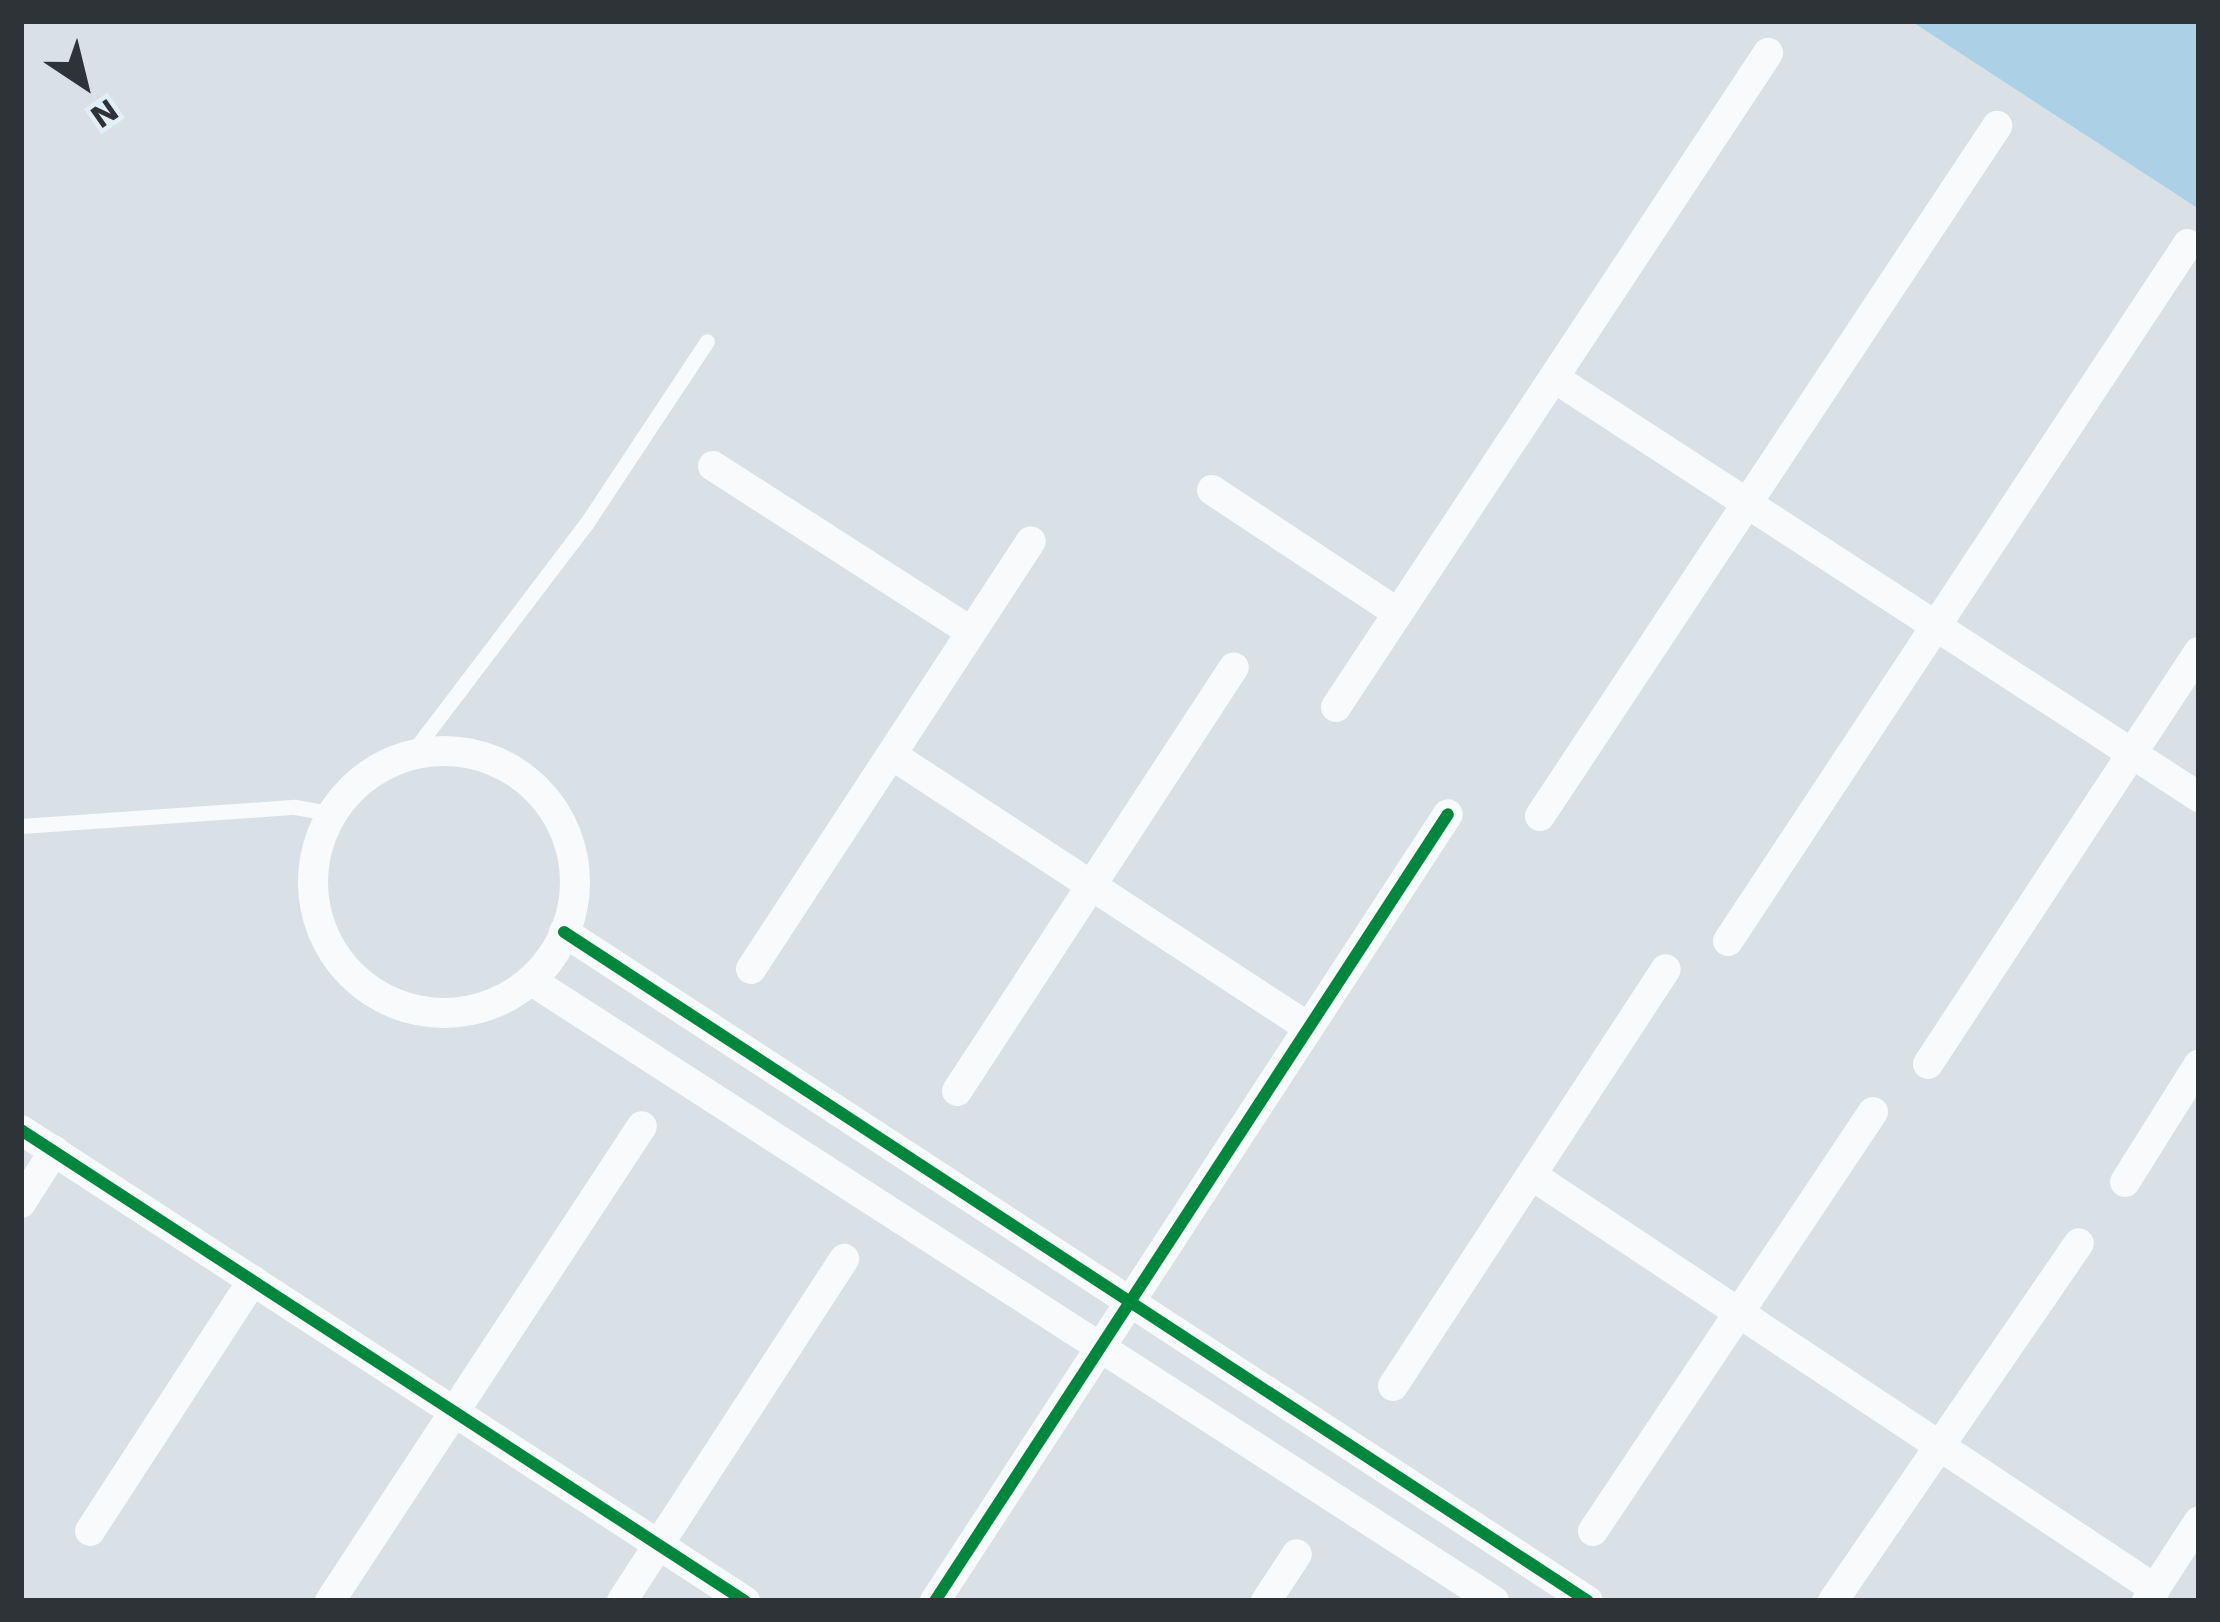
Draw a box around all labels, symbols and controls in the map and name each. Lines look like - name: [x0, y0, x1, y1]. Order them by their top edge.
- north arrow: [24, 24, 144, 144]
- text: N: [84, 91, 126, 137]

